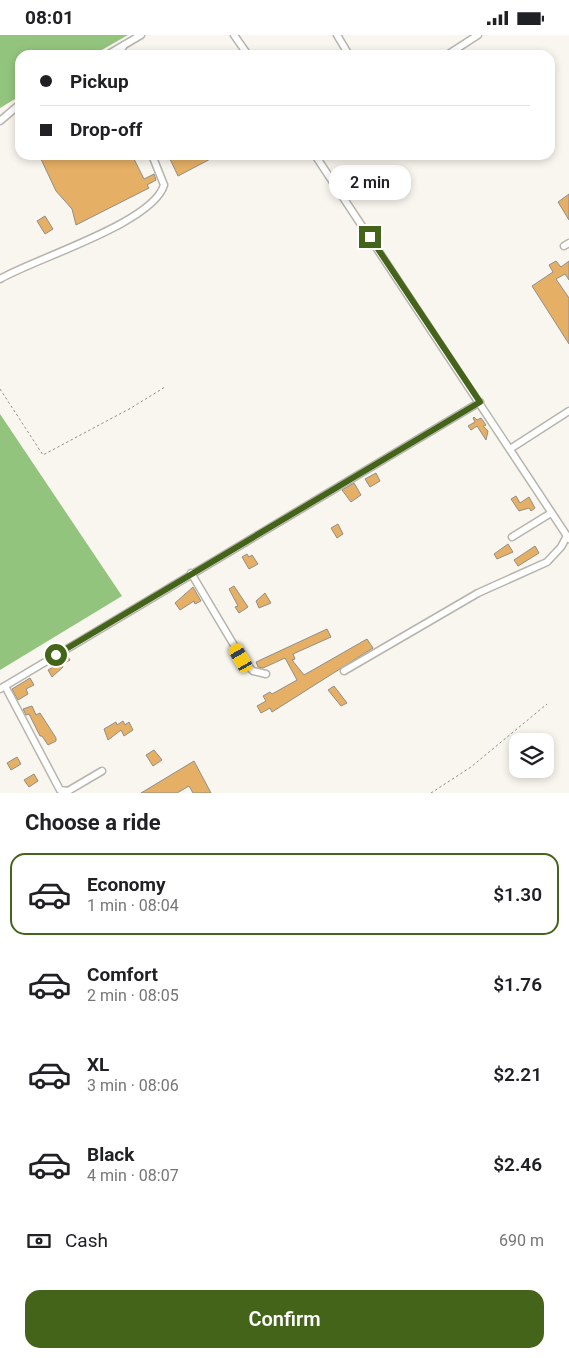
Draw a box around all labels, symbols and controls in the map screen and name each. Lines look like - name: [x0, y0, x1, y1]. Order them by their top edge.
- text: 08:01: [25, 6, 74, 29]
- text: Pickup: [70, 70, 129, 93]
- text: Drop-off: [70, 118, 142, 141]
- callout: 2 min: [329, 165, 411, 199]
- text: 2 min: [350, 173, 390, 192]
- route end: [359, 226, 381, 248]
- car: [227, 641, 254, 675]
- route start: [45, 644, 67, 666]
- map controls: [509, 733, 554, 778]
- button: layers: [509, 733, 554, 778]
- text: Choose a ride: [25, 810, 161, 835]
- icon: car: [27, 872, 72, 917]
- text: Economy: [87, 873, 166, 896]
- text: $1.30: [493, 883, 542, 906]
- text: 1 min · 08:04: [87, 896, 179, 915]
- icon: car: [27, 962, 72, 1007]
- text: Comfort: [87, 963, 158, 986]
- text: $1.76: [493, 973, 542, 996]
- text: 2 min · 08:05: [87, 986, 179, 1005]
- icon: car: [27, 1052, 72, 1097]
- text: XL: [87, 1053, 109, 1076]
- text: $2.21: [493, 1063, 542, 1086]
- text: 3 min · 08:06: [87, 1076, 179, 1095]
- icon: car: [27, 1142, 72, 1187]
- text: Black: [87, 1143, 134, 1166]
- text: $2.46: [493, 1153, 542, 1176]
- text: 4 min · 08:07: [87, 1166, 179, 1185]
- icon: cash: [25, 1227, 53, 1255]
- text: Cash: [65, 1229, 108, 1252]
- text: 690 m: [499, 1231, 544, 1250]
- button: Confirm: [25, 1290, 544, 1348]

